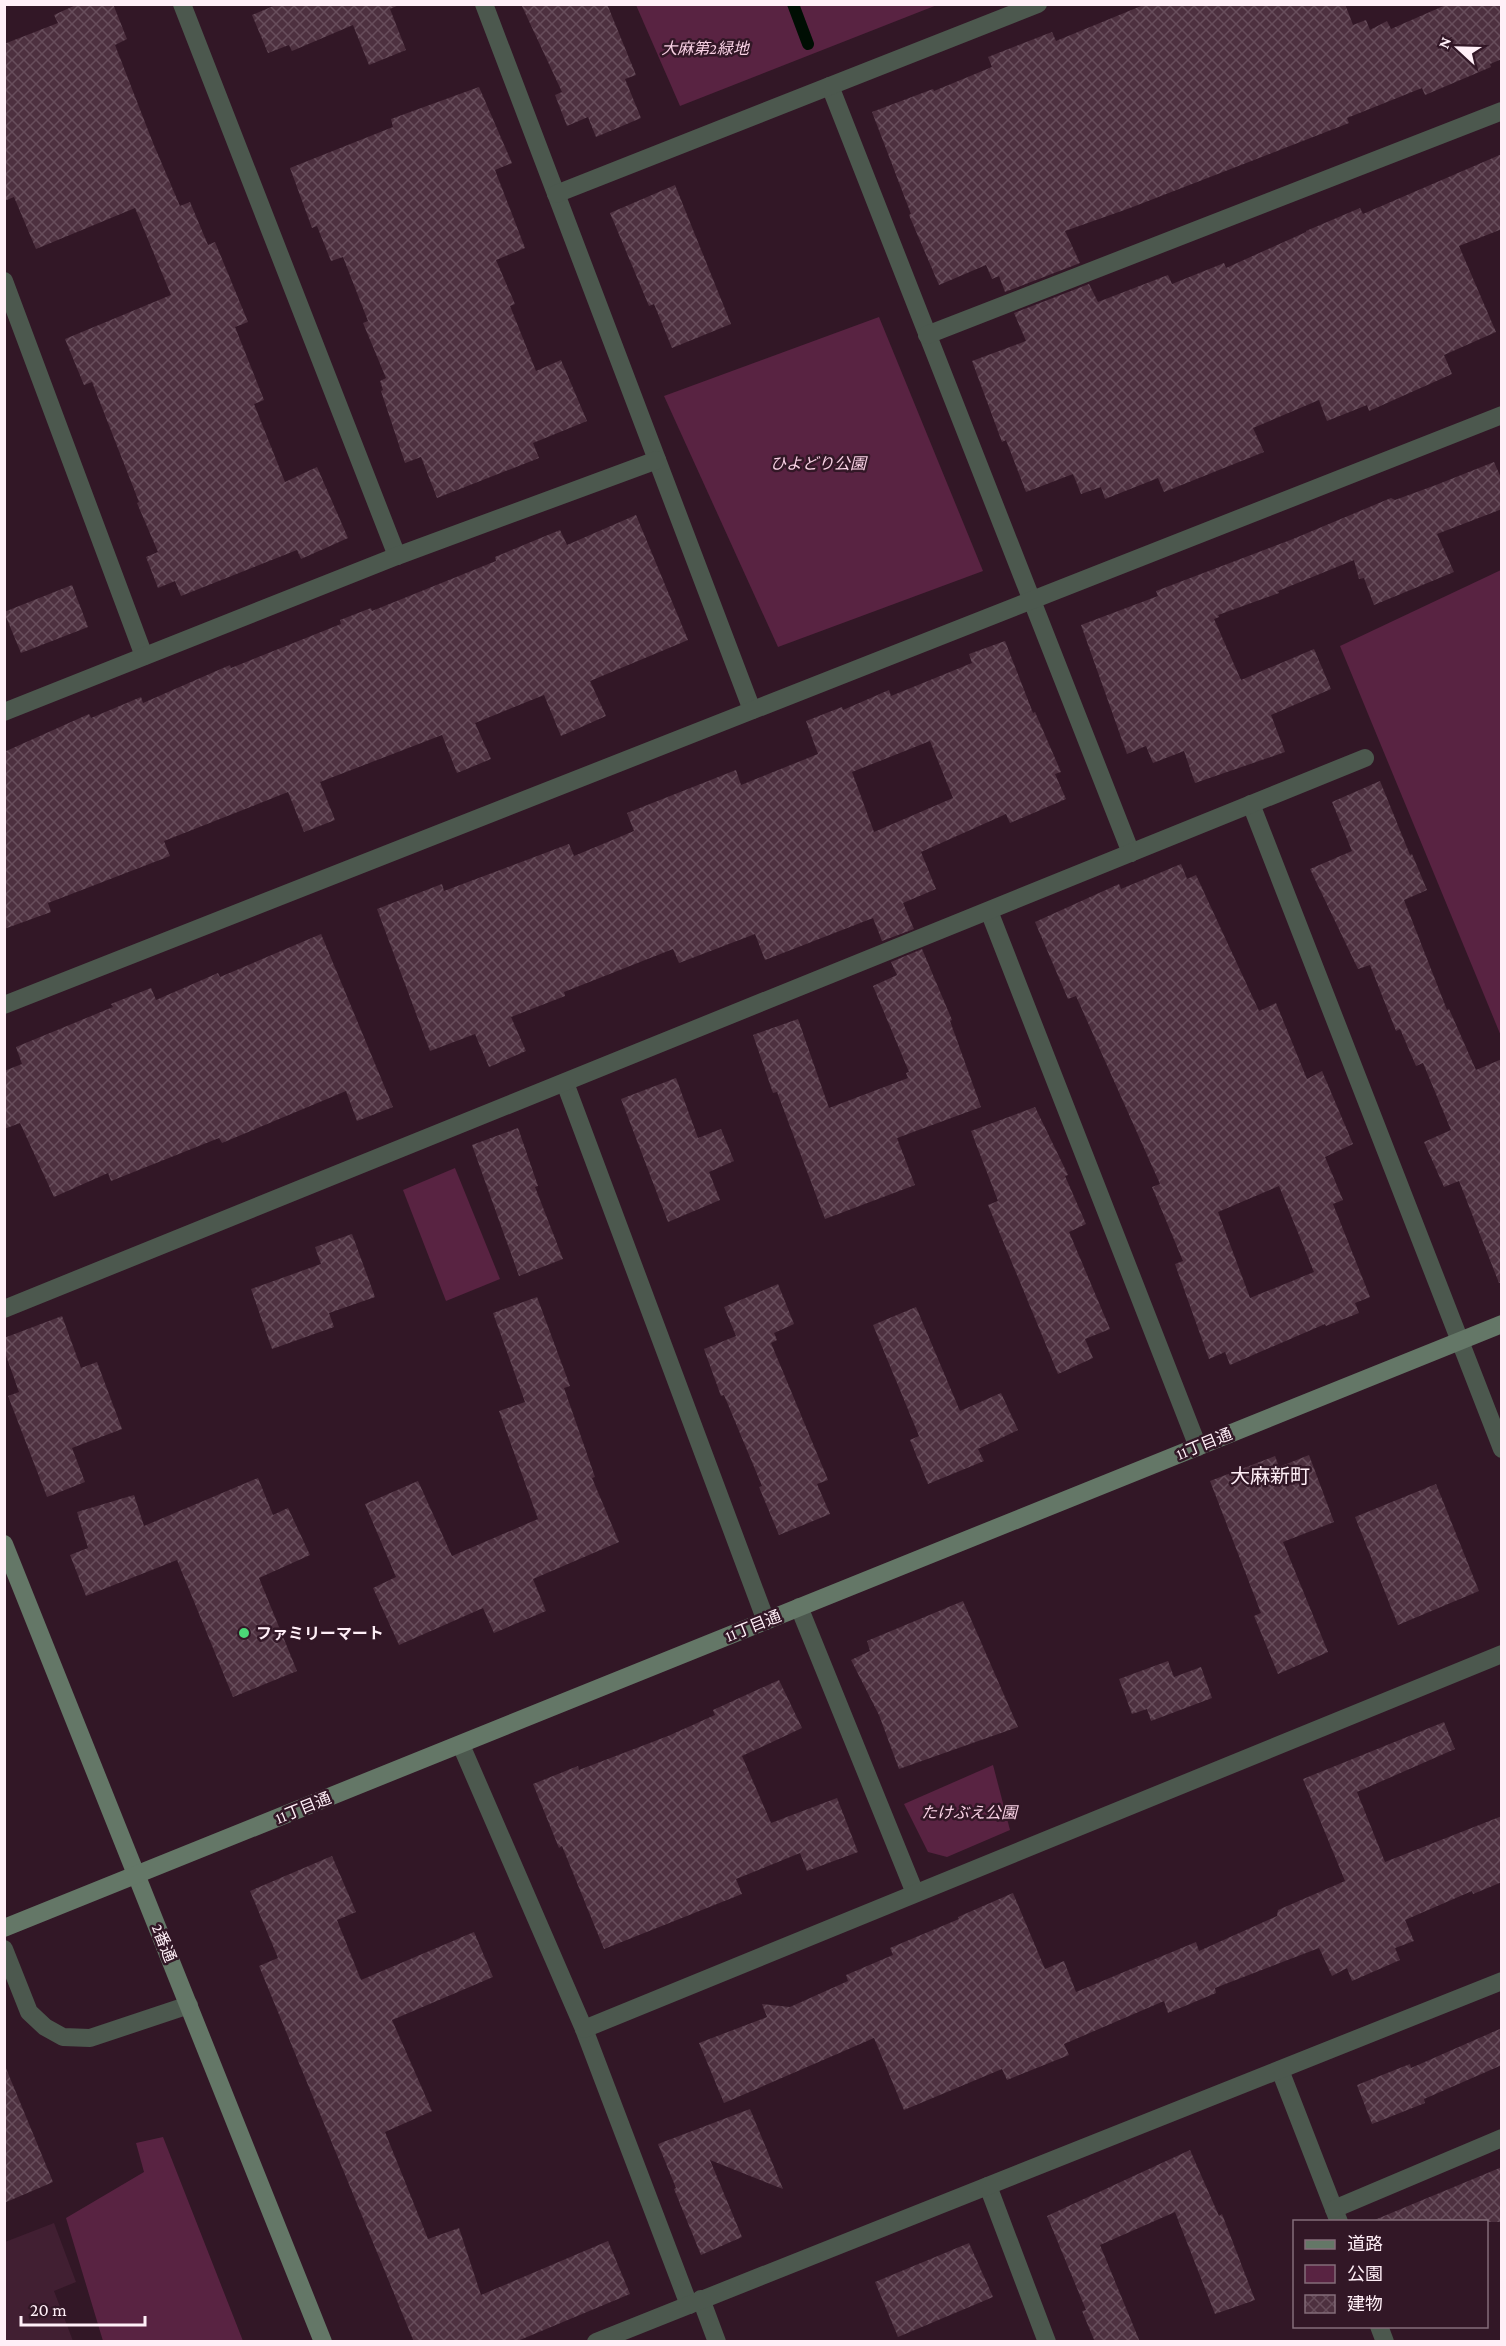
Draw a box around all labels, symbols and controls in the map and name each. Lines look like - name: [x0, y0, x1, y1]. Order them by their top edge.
- north arrow: [1428, 18, 1488, 78]
- text: N: [1435, 34, 1455, 51]
- park label: 大麻第2緑地: [661, 40, 751, 57]
- park label: ひよどり公園: [770, 455, 868, 472]
- street label: 11丁目通: [1174, 1425, 1234, 1463]
- district label: 大麻新町: [1230, 1465, 1310, 1487]
- street label: 11丁目通: [723, 1607, 783, 1645]
- place label: ファミリーマート: [256, 1625, 384, 1642]
- marker: ファミリーマート: [237, 1626, 251, 1640]
- street label: 11丁目通: [273, 1789, 333, 1827]
- park label: たけぶえ公園: [921, 1804, 1019, 1821]
- street label: 2番通: [149, 1921, 179, 1965]
- legend: [1293, 2220, 1488, 2328]
- text: 道路: [1347, 2234, 1383, 2254]
- text: 公園: [1347, 2264, 1383, 2284]
- scale bar: [21, 2289, 146, 2327]
- text: 建物: [1347, 2294, 1383, 2314]
- text: 20 m: [30, 2300, 67, 2320]

